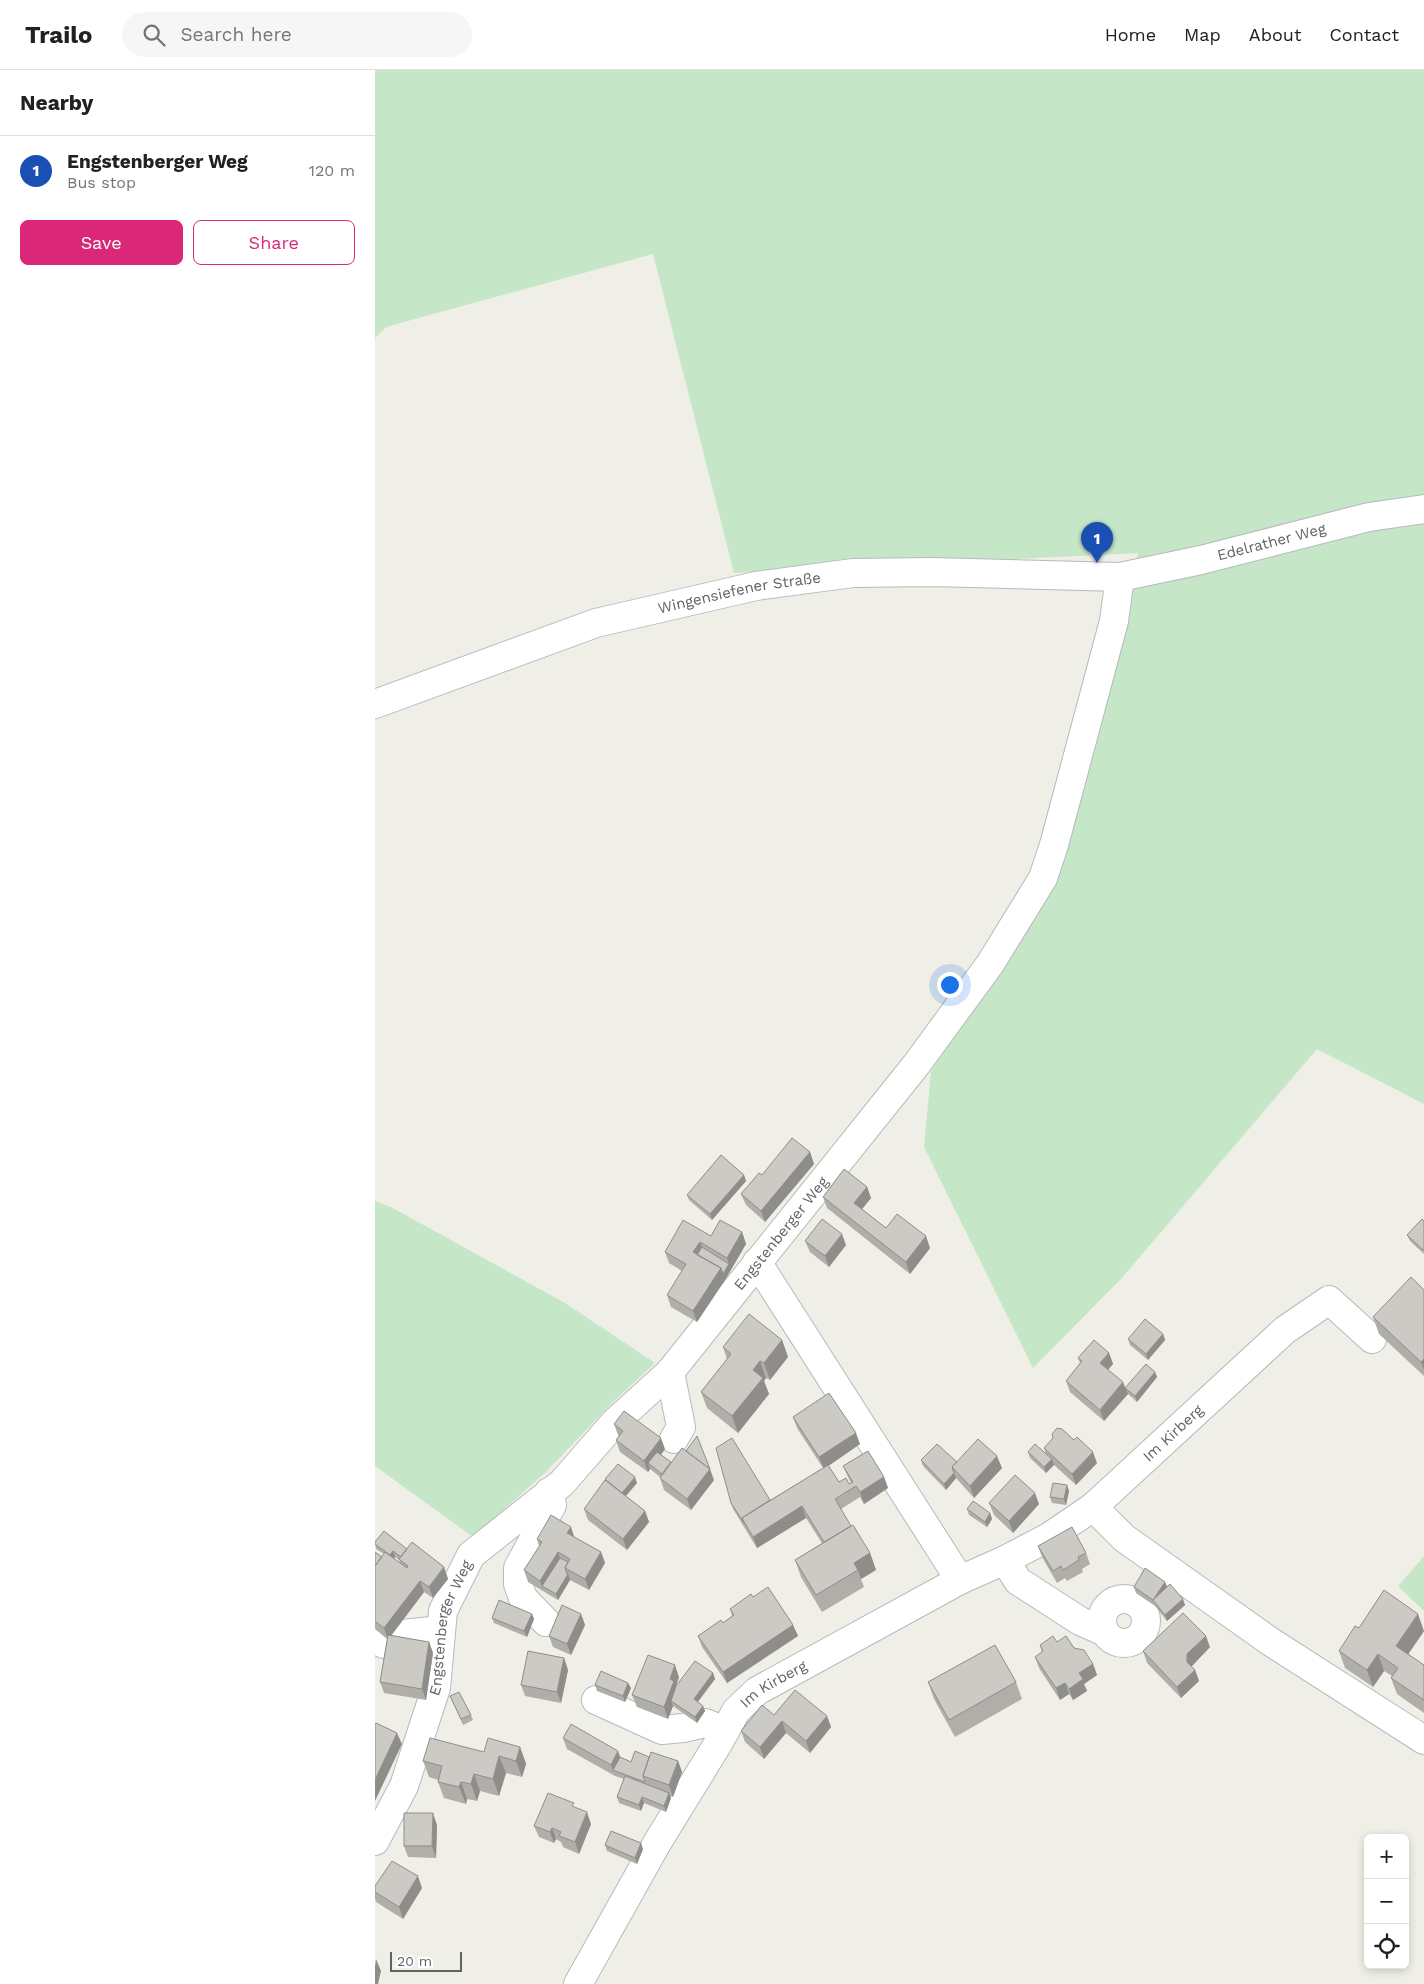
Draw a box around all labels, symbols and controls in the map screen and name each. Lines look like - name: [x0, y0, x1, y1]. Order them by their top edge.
- search box: [122, 12, 472, 57]
- text: Trailo: [25, 21, 92, 49]
- icon: search: [140, 21, 168, 49]
- text: Search here: [180, 23, 292, 46]
- text: Home: [1105, 24, 1156, 45]
- text: Map: [1184, 24, 1221, 45]
- text: About: [1249, 24, 1301, 45]
- text: Contact: [1329, 24, 1399, 45]
- text: Nearby: [20, 90, 93, 115]
- text: Engstenberger Weg: [67, 150, 248, 173]
- text: 1: [33, 161, 39, 180]
- text: 120 m: [309, 161, 355, 180]
- text: Bus stop: [67, 173, 136, 192]
- button: Save: [20, 220, 183, 265]
- button: Share: [193, 220, 355, 265]
- street label: Edelrather Weg: [1215, 519, 1328, 565]
- pin: 1: [1081, 522, 1113, 563]
- street label: Wingensiefener Straße: [656, 568, 822, 617]
- your location: [937, 972, 963, 998]
- street label: Engstenberger Weg: [730, 1173, 832, 1294]
- street label: Im Kirberg: [1139, 1401, 1207, 1465]
- street label: Engstenberger Weg: [425, 1557, 476, 1698]
- street label: Im Kirberg: [736, 1657, 810, 1711]
- map controls: [1364, 1834, 1409, 1969]
- button: +: [1364, 1834, 1409, 1879]
- button: −: [1364, 1879, 1409, 1924]
- button: locate: [1364, 1924, 1409, 1969]
- scale bar: [390, 1949, 463, 1972]
- text: 20 m: [397, 1953, 432, 1969]

